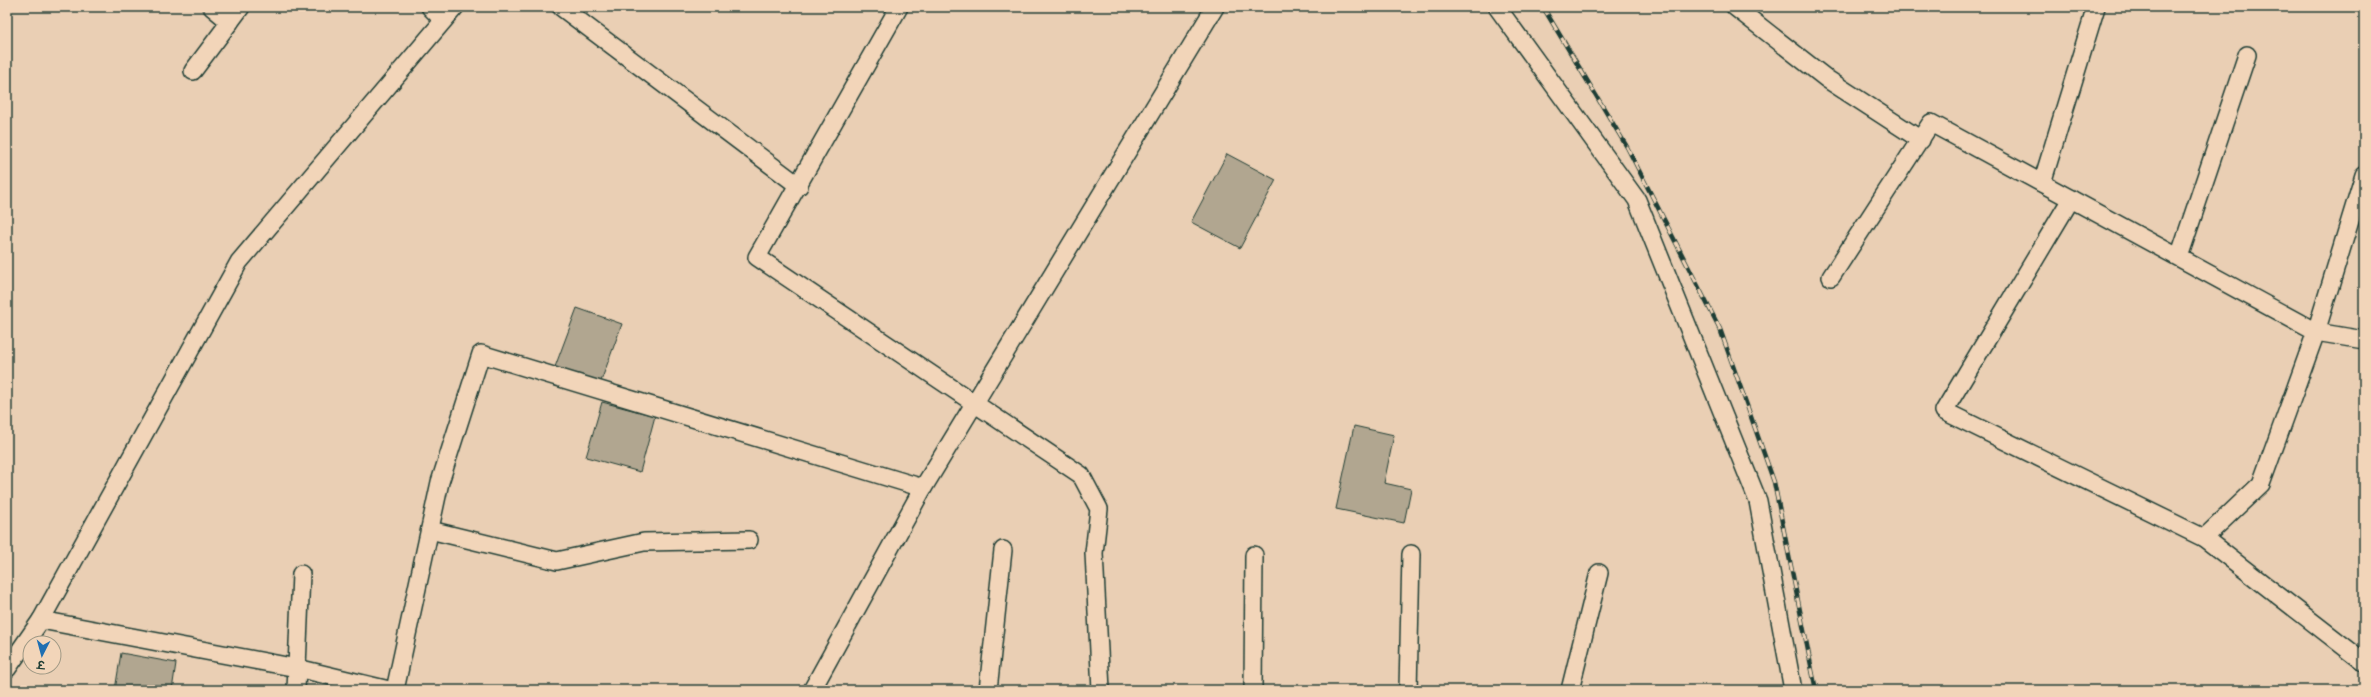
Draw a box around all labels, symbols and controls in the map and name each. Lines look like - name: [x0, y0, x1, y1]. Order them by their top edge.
- north arrow: [22, 635, 62, 675]
- text: उ: [35, 657, 46, 671]

